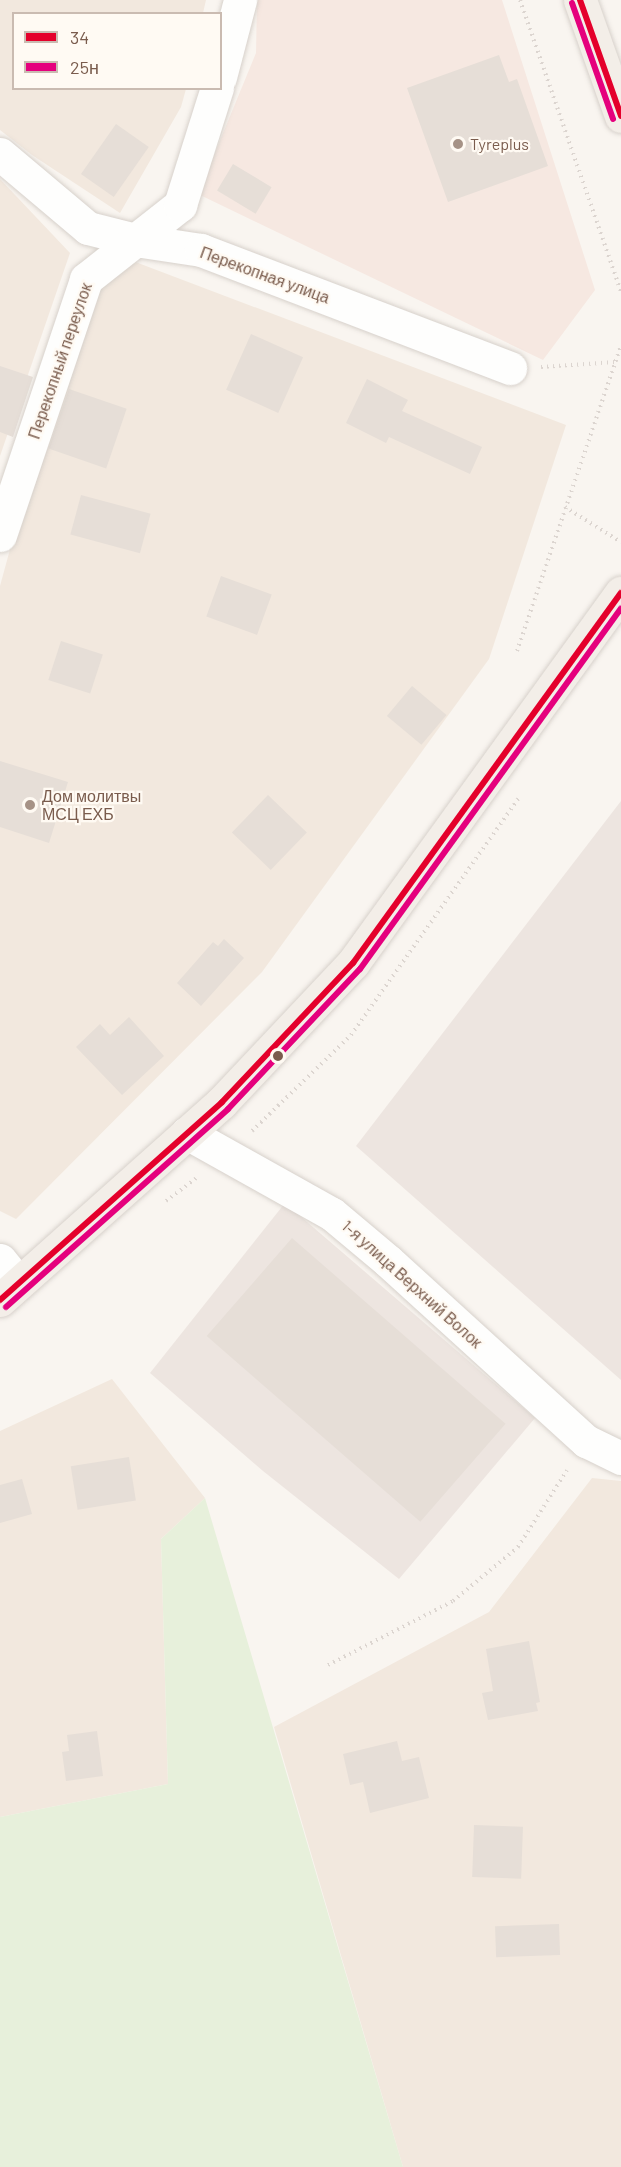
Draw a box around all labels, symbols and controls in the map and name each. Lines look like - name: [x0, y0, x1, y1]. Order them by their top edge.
- legend: [12, 12, 222, 90]
- text: 34: [70, 26, 89, 48]
- text: 25н: [70, 56, 99, 78]
- place label: Tyreplus: [470, 134, 529, 154]
- marker: Tyreplus: [451, 137, 465, 151]
- street label: Перекопная улица: [198, 243, 332, 307]
- street label: Перекопный переулок: [24, 281, 96, 441]
- place label: Дом молитвы МСЦ ЕХБ: [42, 786, 141, 824]
- marker: Дом молитвы МСЦ ЕХБ: [23, 798, 37, 812]
- unlabelled marker: [272, 1050, 284, 1062]
- street label: 1-я улица Верхний Волок: [338, 1216, 486, 1352]

